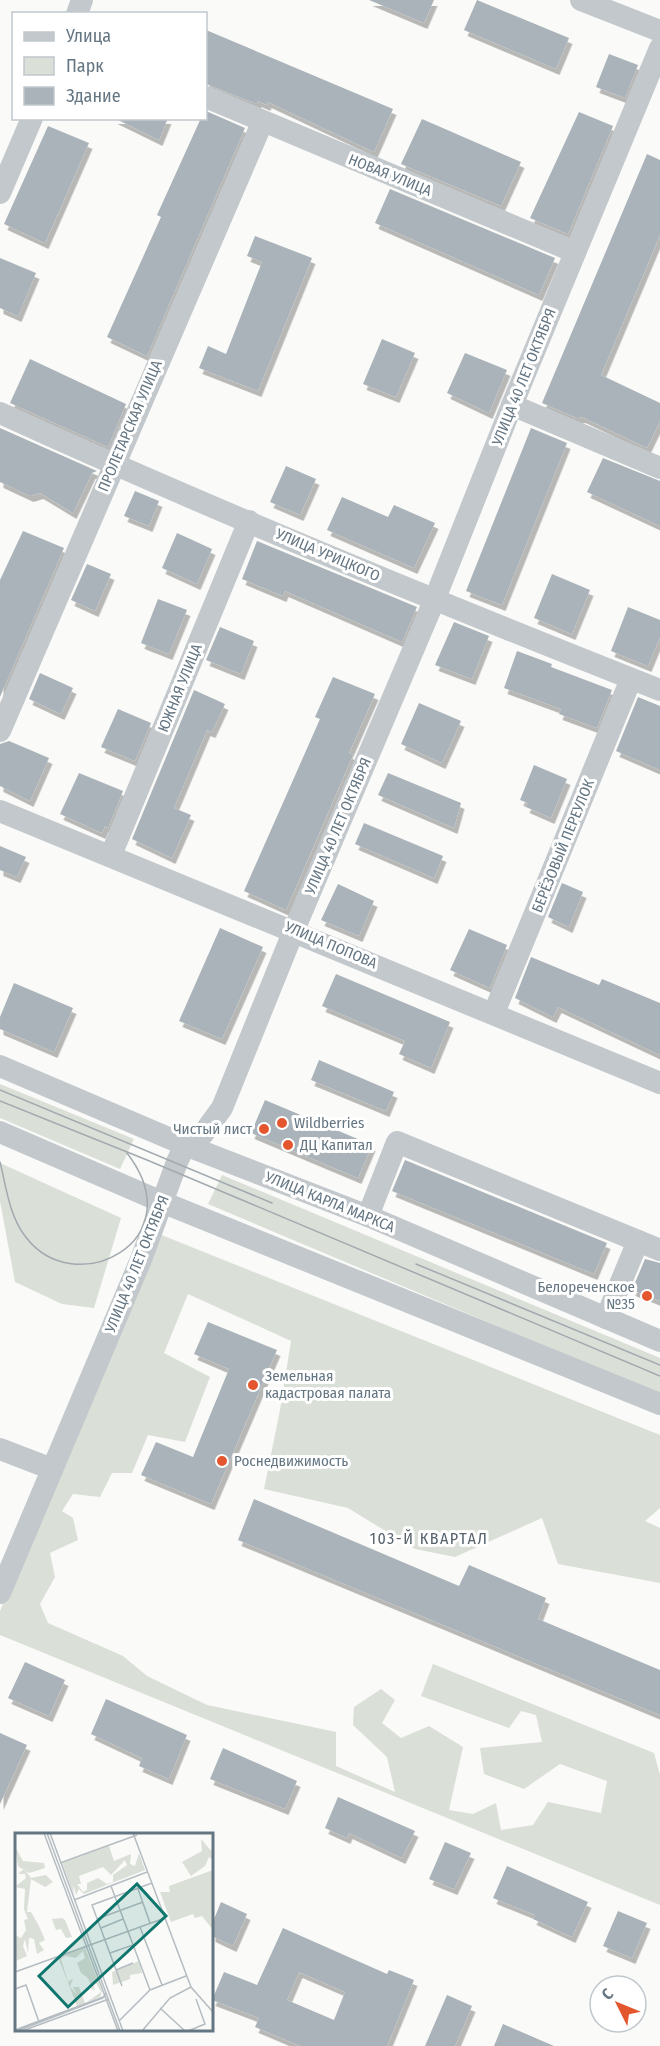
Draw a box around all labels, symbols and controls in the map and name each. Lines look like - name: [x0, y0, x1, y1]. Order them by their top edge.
- legend: [12, 12, 207, 120]
- text: Улица: [65, 25, 111, 47]
- text: Парк: [66, 55, 104, 77]
- text: Здание: [66, 85, 121, 107]
- street label: НОВАЯ УЛИЦА: [346, 150, 434, 200]
- street label: УЛИЦА 40 ЛЕТ ОКТЯБРЯ: [488, 306, 560, 449]
- street label: ПРОЛЕТАРСКАЯ УЛИЦА: [94, 358, 166, 494]
- street label: УЛИЦА УРИЦКОГО: [272, 525, 383, 585]
- street label: ЮЖНАЯ УЛИЦА: [154, 641, 206, 735]
- street label: УЛИЦА 40 ЛЕТ ОКТЯБРЯ: [301, 755, 375, 898]
- street label: БЕРЁЗОВЫЙ ПЕРЕУЛОК: [528, 777, 598, 915]
- street label: УЛИЦА ПОПОВА: [281, 917, 380, 973]
- place label: Wildberries: [294, 1114, 364, 1132]
- marker: Wildberries: [275, 1116, 289, 1130]
- place label: Чистый лист: [173, 1120, 253, 1138]
- marker: Чистый лист: [257, 1122, 271, 1136]
- place label: ДЦ Капитал: [299, 1136, 373, 1154]
- marker: ДЦ Капитал: [281, 1138, 295, 1152]
- street label: УЛИЦА КАРЛА МАРКСА: [262, 1167, 398, 1236]
- street label: УЛИЦА 40 ЛЕТ ОКТЯБРЯ: [101, 1193, 173, 1336]
- place label: Белореченское №35: [537, 1278, 635, 1313]
- marker: Белореченское №35: [640, 1289, 654, 1303]
- place label: Земельная кадастровая палата: [265, 1367, 391, 1402]
- marker: Земельная кадастровая палата: [246, 1378, 260, 1392]
- place label: Роснедвижимость: [234, 1452, 348, 1470]
- marker: Роснедвижимость: [215, 1454, 229, 1468]
- district label: 103-Й КВАРТАЛ: [370, 1529, 488, 1548]
- inset map: [15, 1833, 213, 2031]
- north arrow: [588, 1974, 648, 2034]
- text: С: [598, 1984, 618, 2004]

